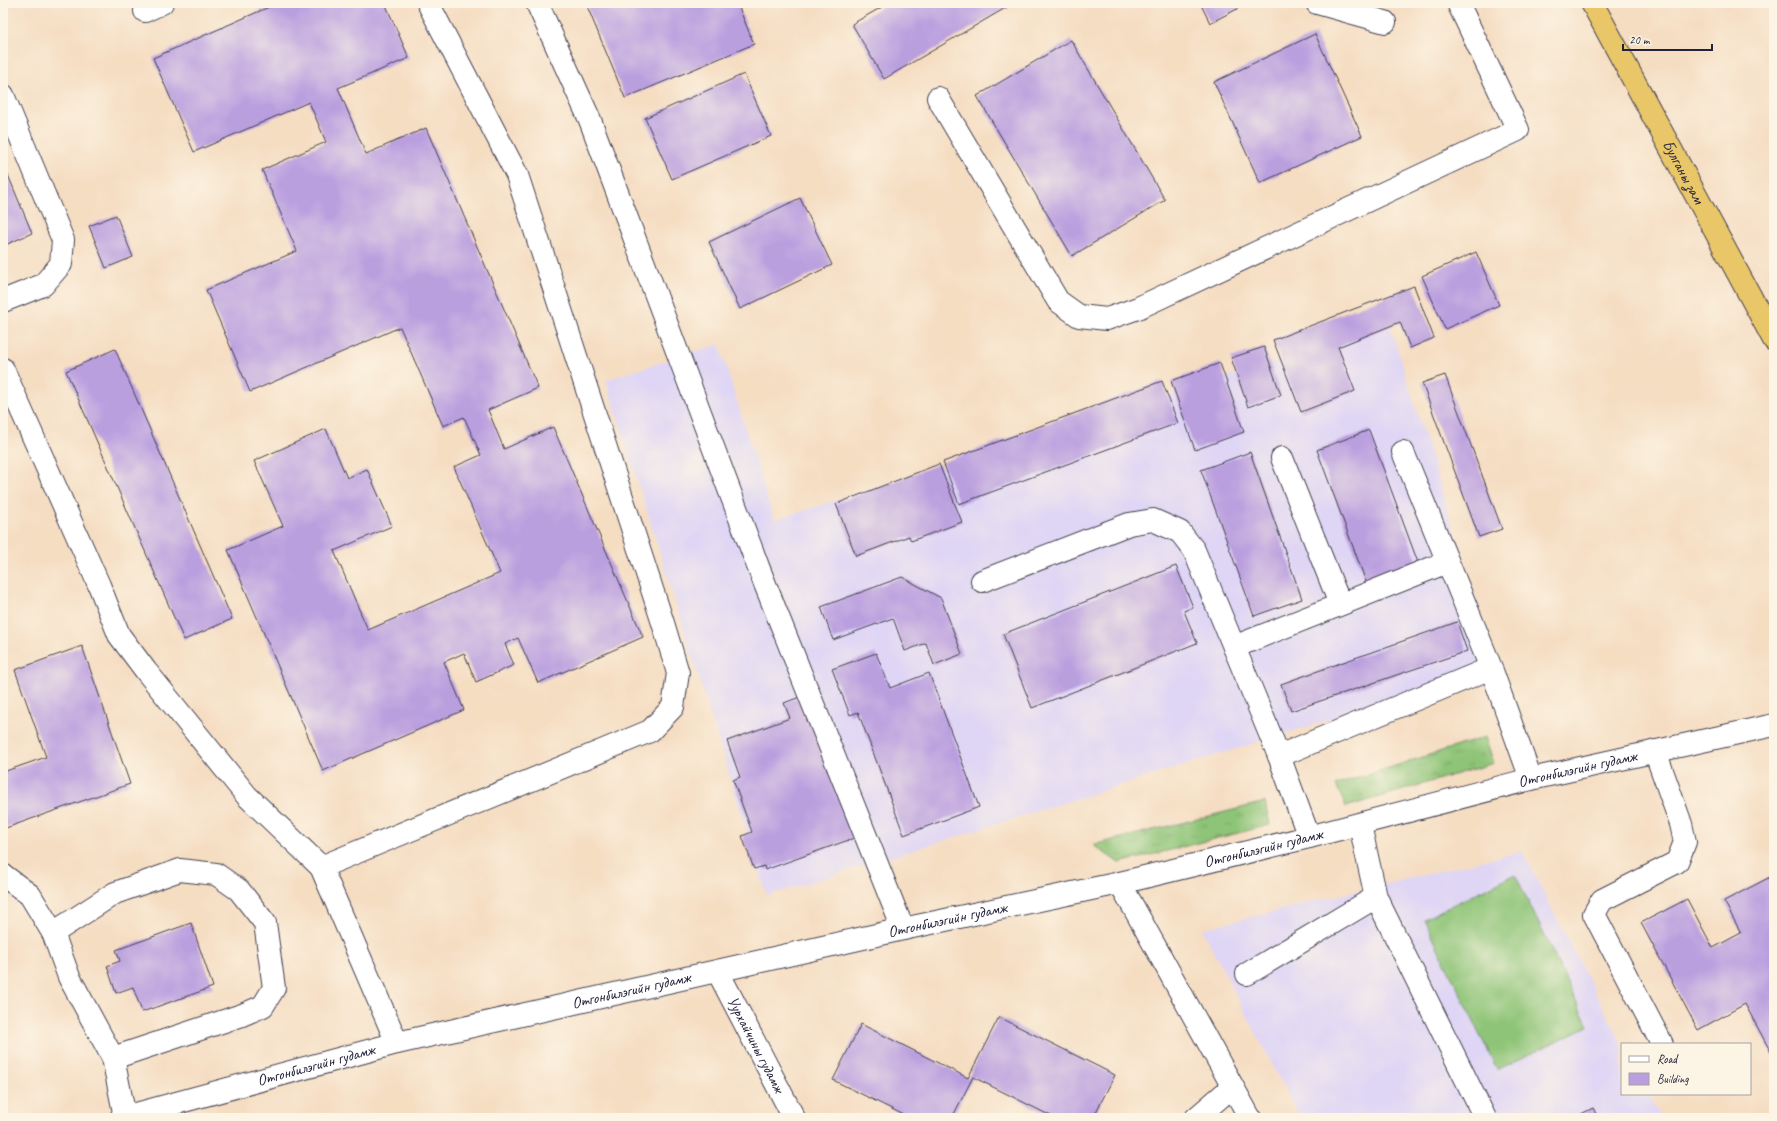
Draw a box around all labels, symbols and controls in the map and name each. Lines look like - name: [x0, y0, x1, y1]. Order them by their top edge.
- scale bar: [1623, 26, 1712, 52]
- text: 20 m: [1629, 32, 1651, 48]
- street label: Булганы зам: [1658, 137, 1709, 209]
- street label: Отгонбилэгийн гудамж: [1516, 745, 1640, 792]
- street label: Отгонбилэгийн гудамж: [1202, 823, 1326, 872]
- street label: Отгонбилэгийн гудамж: [886, 897, 1010, 942]
- street label: Отгонбилэгийн гудамж: [570, 967, 694, 1013]
- street label: Уурхайчины гудамж: [723, 993, 790, 1098]
- street label: Отгонбилэгийн гудамж: [255, 1039, 379, 1091]
- legend: [1621, 1043, 1751, 1095]
- text: Road: [1657, 1051, 1679, 1067]
- text: Building: [1657, 1071, 1689, 1087]

